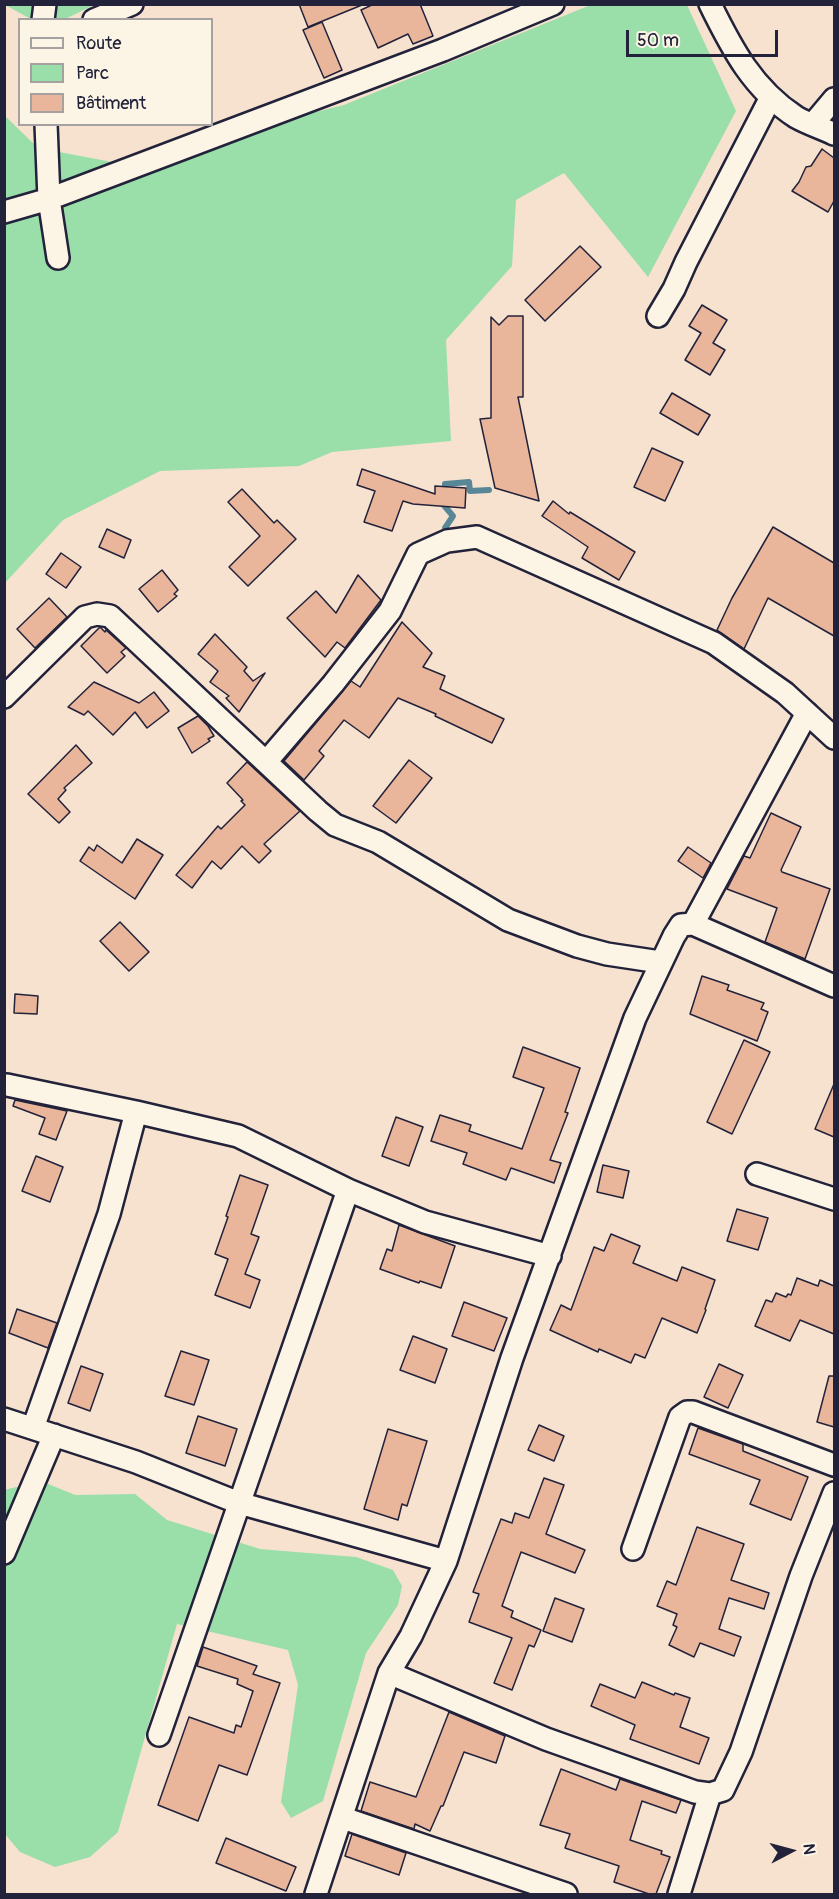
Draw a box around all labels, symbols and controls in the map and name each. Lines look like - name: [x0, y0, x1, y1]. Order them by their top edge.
- legend: [18, 18, 213, 126]
- scale bar: [629, 18, 780, 56]
- text: 50 m: [637, 29, 679, 52]
- text: Route: [76, 32, 121, 55]
- text: Parc: [76, 62, 109, 85]
- text: Bâtiment: [76, 92, 146, 115]
- north arrow: [761, 1821, 821, 1881]
- text: N: [798, 1843, 819, 1856]

